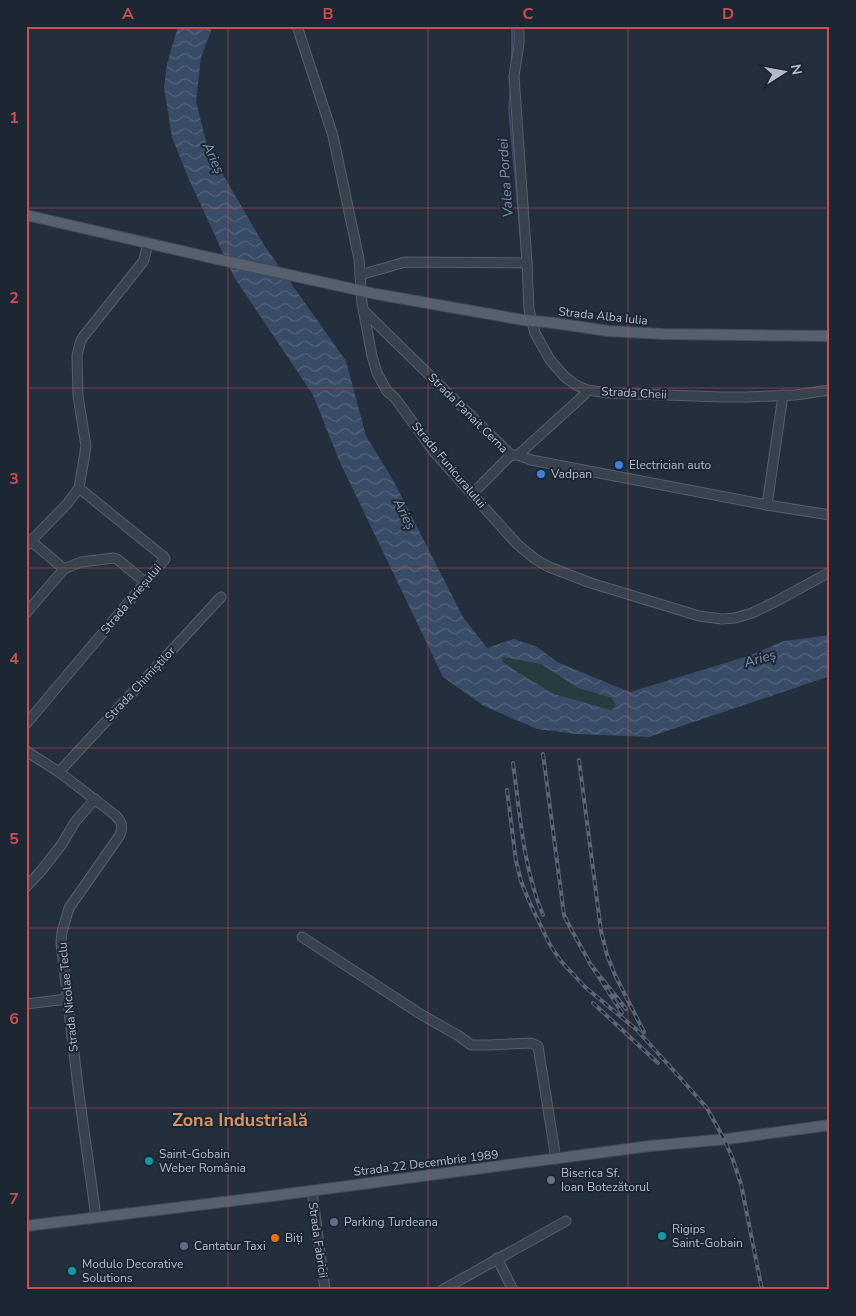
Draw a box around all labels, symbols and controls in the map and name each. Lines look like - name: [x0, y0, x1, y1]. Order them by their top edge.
- text: A: [122, 3, 134, 25]
- text: B: [322, 3, 334, 25]
- text: C: [523, 3, 534, 25]
- text: D: [722, 3, 734, 25]
- north arrow: [758, 48, 808, 98]
- text: N: [786, 63, 807, 77]
- text: 1: [9, 107, 19, 129]
- water label: Valea Pordei: [493, 137, 518, 218]
- water label: Arieș: [198, 138, 229, 177]
- text: 2: [9, 287, 19, 309]
- street label: Strada Alba Iulia: [557, 303, 649, 329]
- street label: Strada Panait Cerna: [425, 370, 511, 456]
- street label: Strada Cheii: [601, 383, 667, 403]
- street label: Strada Funicuralului: [408, 419, 490, 511]
- place label: Electrician auto: [629, 457, 712, 473]
- marker: Electrician auto: [613, 459, 625, 471]
- place label: Vadpan: [550, 466, 592, 482]
- text: 3: [9, 468, 19, 490]
- marker: Vadpan: [535, 468, 547, 480]
- water label: Arieș: [388, 494, 420, 533]
- street label: Strada Arieșului: [97, 561, 165, 637]
- street label: Strada Chimiștilor: [101, 643, 179, 725]
- water label: Arieș: [741, 645, 779, 672]
- text: 4: [9, 648, 19, 670]
- text: 5: [9, 828, 19, 850]
- street label: Strada Nicolae Teclu: [54, 941, 82, 1053]
- text: 6: [9, 1008, 19, 1030]
- district label: Zona Industrială: [172, 1108, 308, 1132]
- place label: Saint-Gobain Weber România: [159, 1146, 246, 1176]
- street label: Strada 22 Decembrie 1989: [353, 1146, 499, 1180]
- marker: Saint-Gobain Weber România: [143, 1155, 155, 1167]
- place label: Biserica Sf. Ioan Botezătorul: [561, 1165, 650, 1195]
- marker: Biserica Sf. Ioan Botezătorul: [545, 1174, 557, 1186]
- text: 7: [9, 1188, 19, 1210]
- street label: Strada Fabricii: [305, 1201, 331, 1279]
- place label: Parking Turdeana: [344, 1214, 438, 1230]
- marker: Parking Turdeana: [328, 1216, 340, 1228]
- place label: Rigips Saint-Gobain: [672, 1221, 743, 1251]
- place label: Biți: [285, 1230, 303, 1246]
- marker: Rigips Saint-Gobain: [656, 1230, 668, 1242]
- marker: Biți: [269, 1232, 281, 1244]
- place label: Cantatur Taxi: [194, 1238, 266, 1254]
- marker: Cantatur Taxi: [178, 1240, 190, 1252]
- place label: Modulo Decorative Solutions: [82, 1256, 183, 1286]
- marker: Modulo Decorative Solutions: [66, 1265, 78, 1277]

